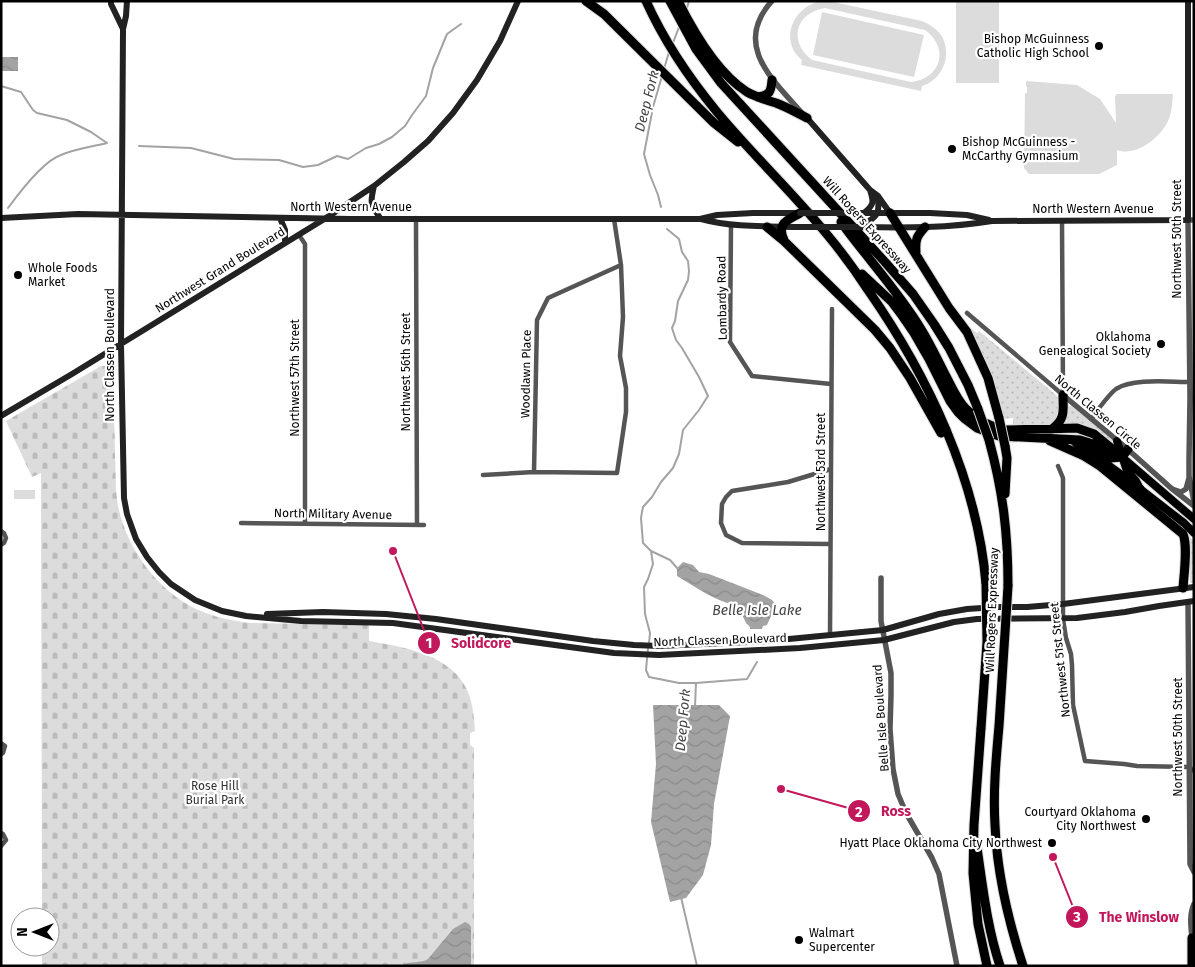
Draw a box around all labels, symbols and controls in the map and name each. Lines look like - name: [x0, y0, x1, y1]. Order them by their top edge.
- place label: Bishop McGuinness Catholic High School: [977, 32, 1089, 60]
- marker: Bishop McGuinness Catholic High School: [1093, 40, 1105, 52]
- water label: Deep Fork: [631, 68, 663, 133]
- place label: Bishop McGuinness - McCarthy Gymnasium: [962, 135, 1079, 163]
- marker: Bishop McGuinness - McCarthy Gymnasium: [946, 143, 958, 155]
- street label: Will Rogers Expressway: [820, 174, 914, 276]
- street label: Northwest 50th Street: [1170, 179, 1184, 299]
- street label: North Western Avenue: [290, 200, 412, 214]
- street label: North Western Avenue: [1032, 202, 1154, 216]
- street label: Northwest Grand Boulevard: [153, 224, 287, 316]
- street label: Lombardy Road: [714, 256, 730, 340]
- place label: Whole Foods Market: [28, 261, 98, 289]
- marker: Whole Foods Market: [12, 269, 24, 281]
- street label: North Classen Boulevard: [103, 288, 117, 422]
- street label: Northwest 56th Street: [399, 312, 413, 431]
- street label: Northwest 57th Street: [288, 319, 302, 437]
- street label: Woodlawn Place: [518, 330, 534, 418]
- place label: Oklahoma Genealogical Society: [1039, 330, 1151, 358]
- marker: Oklahoma Genealogical Society: [1155, 338, 1167, 350]
- street label: North Classen Circle: [1052, 372, 1144, 452]
- street label: Northwest 53rd Street: [814, 412, 828, 531]
- street label: North Military Avenue: [274, 506, 392, 522]
- street label: Will Rogers Expressway: [983, 547, 1001, 673]
- street label: Northwest 51st Street: [1047, 601, 1073, 718]
- water label: Belle Isle Lake: [712, 602, 802, 619]
- callout: Solidcore: [416, 628, 522, 657]
- street label: North Classen Boulevard: [653, 631, 787, 649]
- text: 1: [426, 634, 432, 652]
- text: Solidcore: [451, 635, 511, 652]
- street label: Belle Isle Boulevard: [870, 664, 892, 772]
- street label: Northwest 50th Street: [1171, 677, 1185, 797]
- water label: Deep Fork: [672, 688, 694, 752]
- park label: Rose Hill Burial Park: [185, 779, 245, 807]
- callout: Ross: [846, 797, 921, 826]
- text: 2: [855, 803, 863, 821]
- text: Ross: [881, 803, 911, 820]
- place label: Courtyard Oklahoma City Northwest: [1024, 805, 1137, 833]
- marker: Courtyard Oklahoma City Northwest: [1140, 813, 1152, 825]
- place label: Hyatt Place Oklahoma City Northwest: [839, 836, 1043, 850]
- marker: Hyatt Place Oklahoma City Northwest: [1046, 837, 1058, 849]
- callout: The Winslow: [1064, 903, 1189, 932]
- north arrow: [10, 907, 60, 957]
- text: 3: [1072, 908, 1081, 926]
- text: The Winslow: [1099, 909, 1180, 926]
- place label: Walmart Supercenter: [809, 926, 875, 954]
- text: N: [14, 927, 31, 937]
- marker: Walmart Supercenter: [793, 934, 805, 946]

